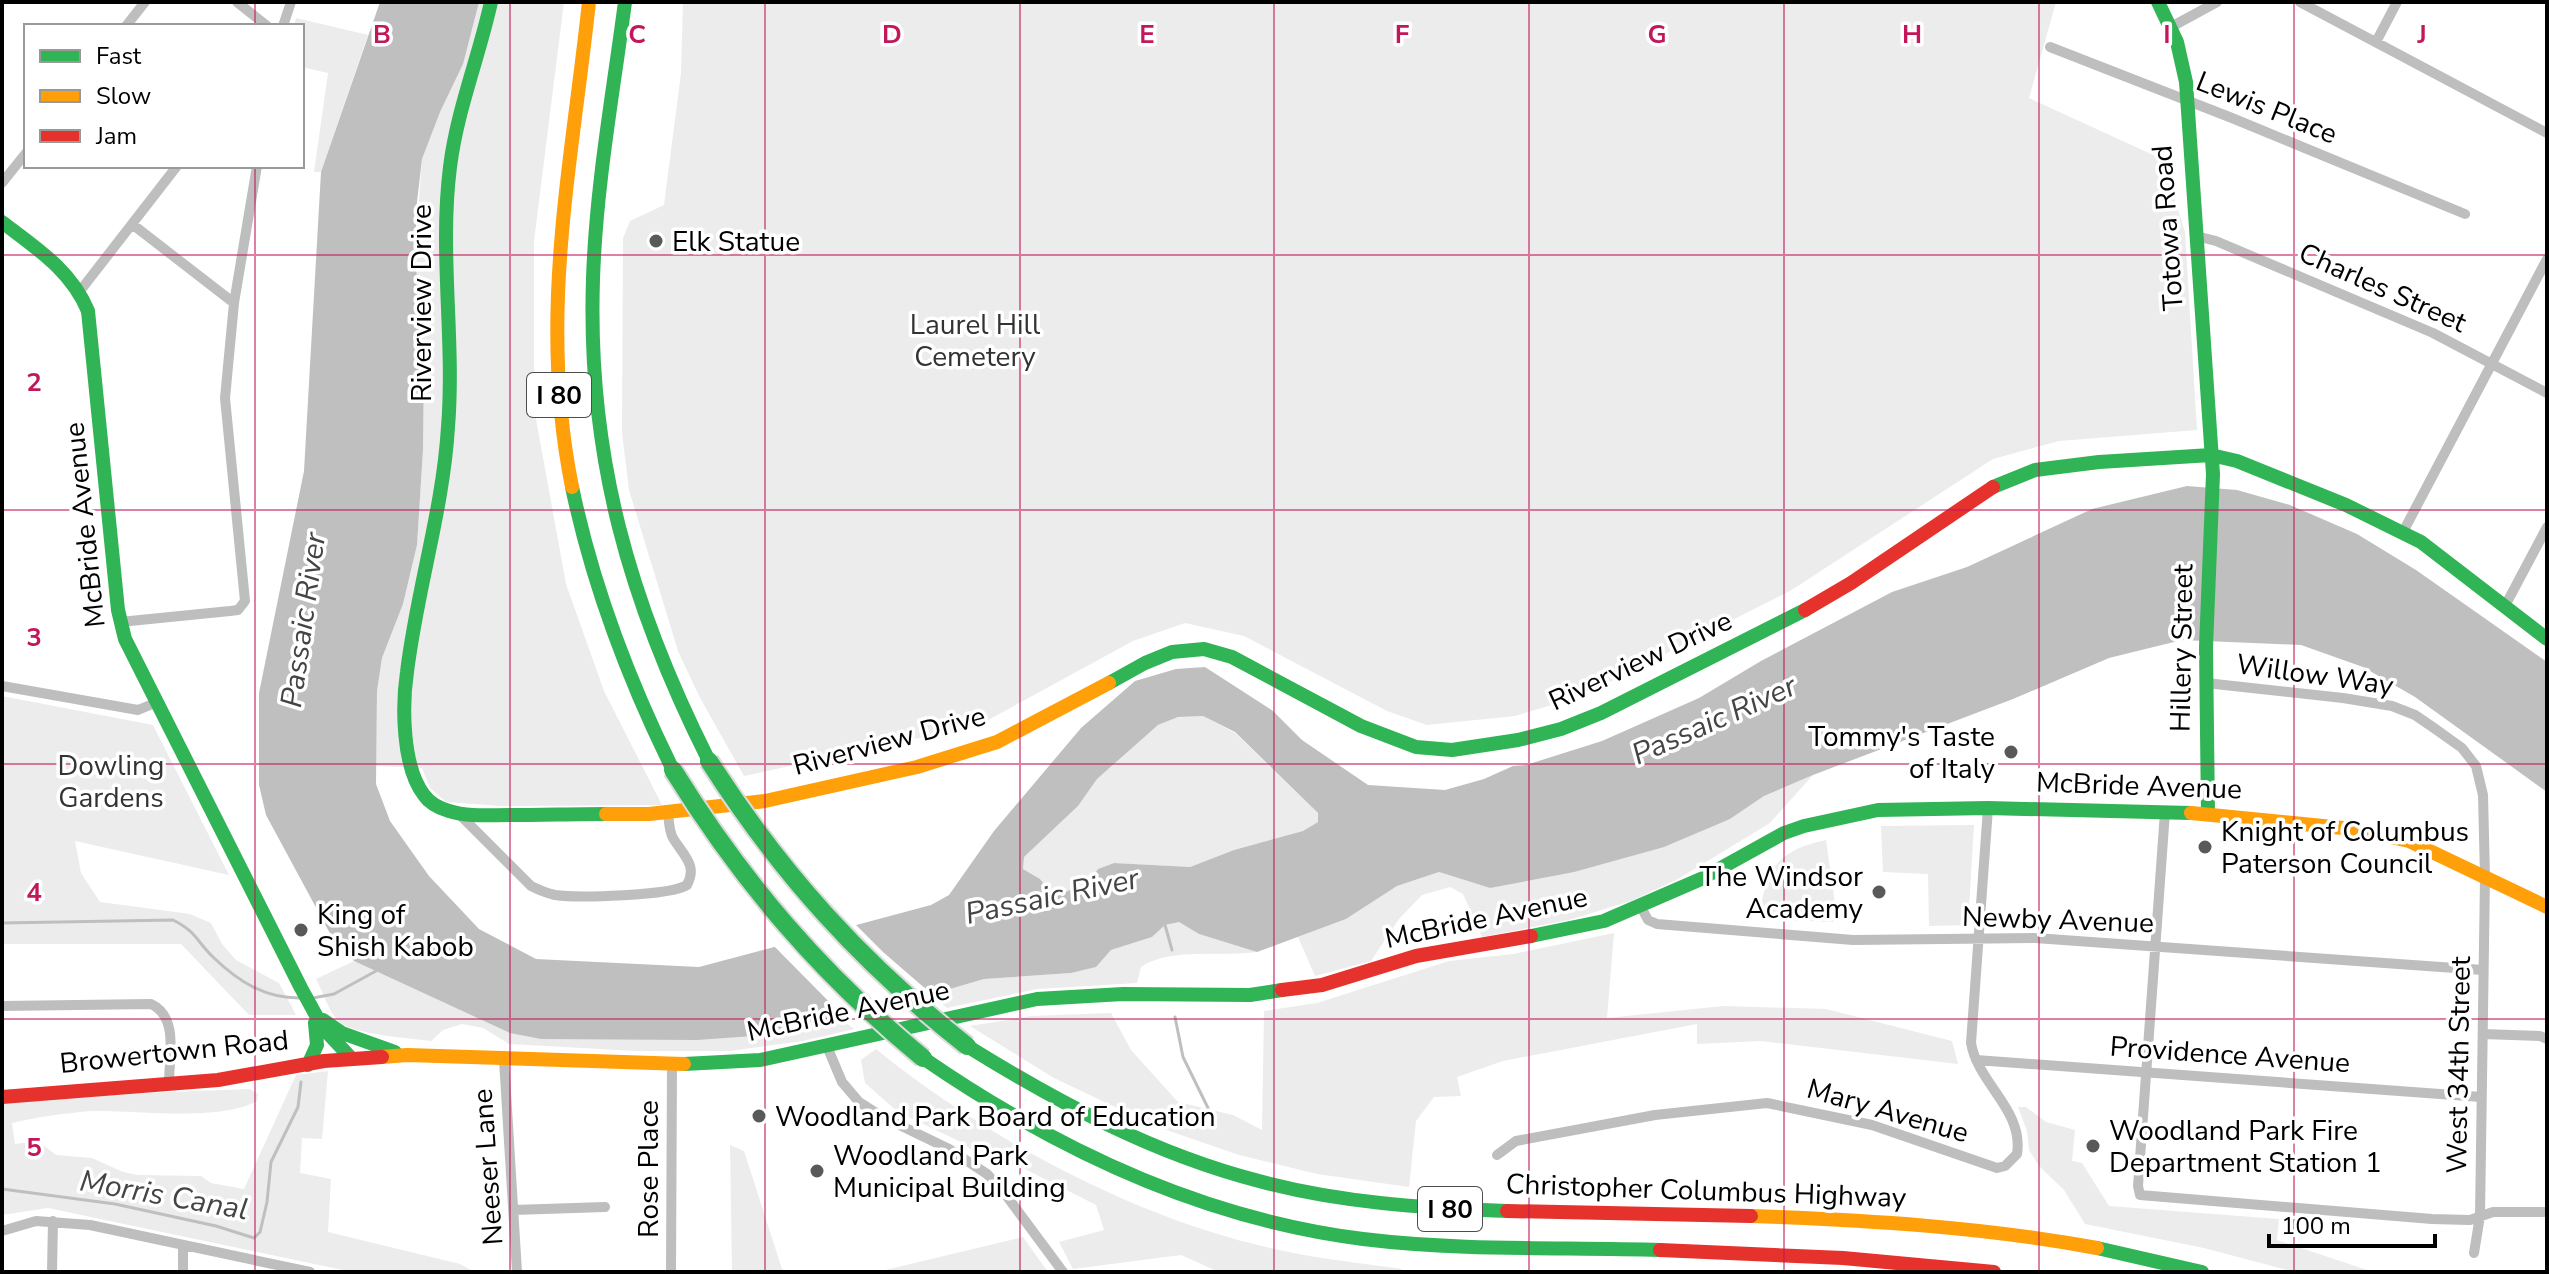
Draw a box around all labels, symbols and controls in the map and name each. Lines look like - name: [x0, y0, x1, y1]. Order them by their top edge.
- text: B: [373, 17, 391, 52]
- text: C: [628, 17, 646, 52]
- text: D: [882, 17, 902, 52]
- text: E: [1139, 17, 1155, 52]
- text: F: [1395, 17, 1409, 52]
- text: G: [1647, 17, 1667, 52]
- text: H: [1902, 17, 1922, 52]
- text: I: [2163, 17, 2171, 52]
- text: J: [2416, 17, 2427, 52]
- legend: [24, 24, 304, 168]
- text: Fast: [96, 40, 142, 72]
- street label: Lewis Place: [2190, 62, 2343, 153]
- text: Slow: [96, 80, 151, 112]
- text: Jam: [95, 120, 137, 152]
- street label: Totowa Road: [2143, 144, 2193, 312]
- street label: Riverview Drive: [403, 204, 441, 402]
- place label: Elk Statue: [672, 223, 800, 261]
- marker: Elk Statue: [647, 232, 665, 250]
- street label: Charles Street: [2293, 234, 2473, 342]
- park label: Laurel Hill Cemetery: [910, 306, 1041, 376]
- text: 2: [26, 365, 42, 400]
- road number: I 80: [527, 373, 591, 417]
- street label: McBride Avenue: [55, 420, 115, 629]
- water label: Passaic River: [271, 529, 336, 710]
- street label: Hillery Street: [2162, 564, 2202, 732]
- street label: Riverview Drive: [1543, 602, 1738, 720]
- text: 3: [26, 620, 42, 655]
- street label: Willow Way: [2234, 645, 2396, 705]
- water label: Passaic River: [1625, 665, 1804, 775]
- street label: Riverview Drive: [789, 697, 990, 785]
- place label: Tommy's Taste of Italy: [1808, 718, 1996, 788]
- marker: Tommy's Taste of Italy: [2002, 743, 2020, 761]
- park label: Dowling Gardens: [58, 747, 164, 817]
- street label: McBride Avenue: [2035, 763, 2243, 809]
- place label: Knight of Columbus Paterson Council: [2221, 813, 2469, 883]
- marker: Knight of Columbus Paterson Council: [2196, 838, 2214, 856]
- water label: Passaic River: [962, 858, 1144, 935]
- place label: The Windsor Academy: [1700, 858, 1864, 928]
- text: 4: [26, 875, 42, 910]
- street label: McBride Avenue: [1381, 878, 1591, 958]
- marker: The Windsor Academy: [1870, 883, 1888, 901]
- place label: King of Shish Kabob: [317, 896, 474, 966]
- street label: Newby Avenue: [1961, 898, 2155, 942]
- marker: King of Shish Kabob: [292, 921, 310, 939]
- street label: West 34th Street: [2438, 956, 2480, 1174]
- street label: McBride Avenue: [743, 971, 953, 1051]
- street label: Browertown Road: [58, 1021, 290, 1083]
- street label: Providence Avenue: [2109, 1028, 2351, 1082]
- street label: Mary Avenue: [1802, 1070, 1973, 1152]
- street label: Neeser Lane: [464, 1087, 512, 1247]
- place label: Woodland Park Board of Education: [775, 1098, 1216, 1136]
- street label: Rose Place: [630, 1100, 668, 1238]
- marker: Woodland Park Board of Education: [750, 1107, 768, 1125]
- place label: Woodland Park Fire Department Station 1: [2109, 1112, 2382, 1182]
- text: 5: [26, 1130, 42, 1165]
- place label: Woodland Park Municipal Building: [833, 1137, 1066, 1207]
- marker: Woodland Park Fire Department Station 1: [2084, 1137, 2102, 1155]
- water label: Morris Canal: [76, 1161, 251, 1230]
- marker: Woodland Park Municipal Building: [808, 1162, 826, 1180]
- street label: Christopher Columbus Highway: [1505, 1165, 1907, 1217]
- road number: I 80: [1418, 1187, 1482, 1231]
- scale bar: [2269, 1198, 2435, 1248]
- text: 100 m: [2281, 1210, 2351, 1242]

